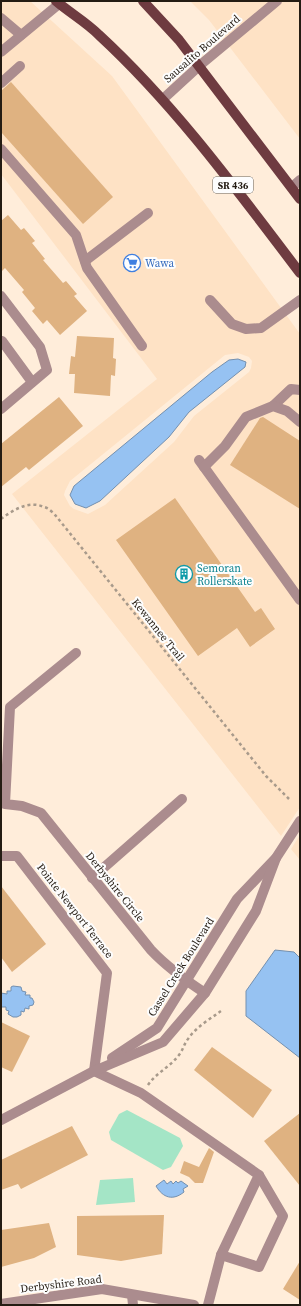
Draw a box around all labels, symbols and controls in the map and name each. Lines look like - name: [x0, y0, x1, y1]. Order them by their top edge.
- street label: Sausalito Boulevard: [161, 11, 244, 86]
- road number: SR 436: [213, 177, 253, 193]
- supermarket icon: Wawa: [122, 253, 142, 273]
- place label: Wawa: [145, 256, 174, 271]
- place label: Semoran Rollerskate: [197, 561, 253, 589]
- building icon: Semoran Rollerskate: [174, 564, 194, 584]
- street label: Kewannee Trail: [128, 596, 188, 664]
- street label: Derbyshire Circle: [82, 849, 148, 925]
- street label: Pointe Newport Terrace: [33, 861, 117, 962]
- street label: Cassel Creek Boulevard: [144, 914, 218, 1019]
- street label: Derbyshire Road: [19, 1271, 103, 1296]

